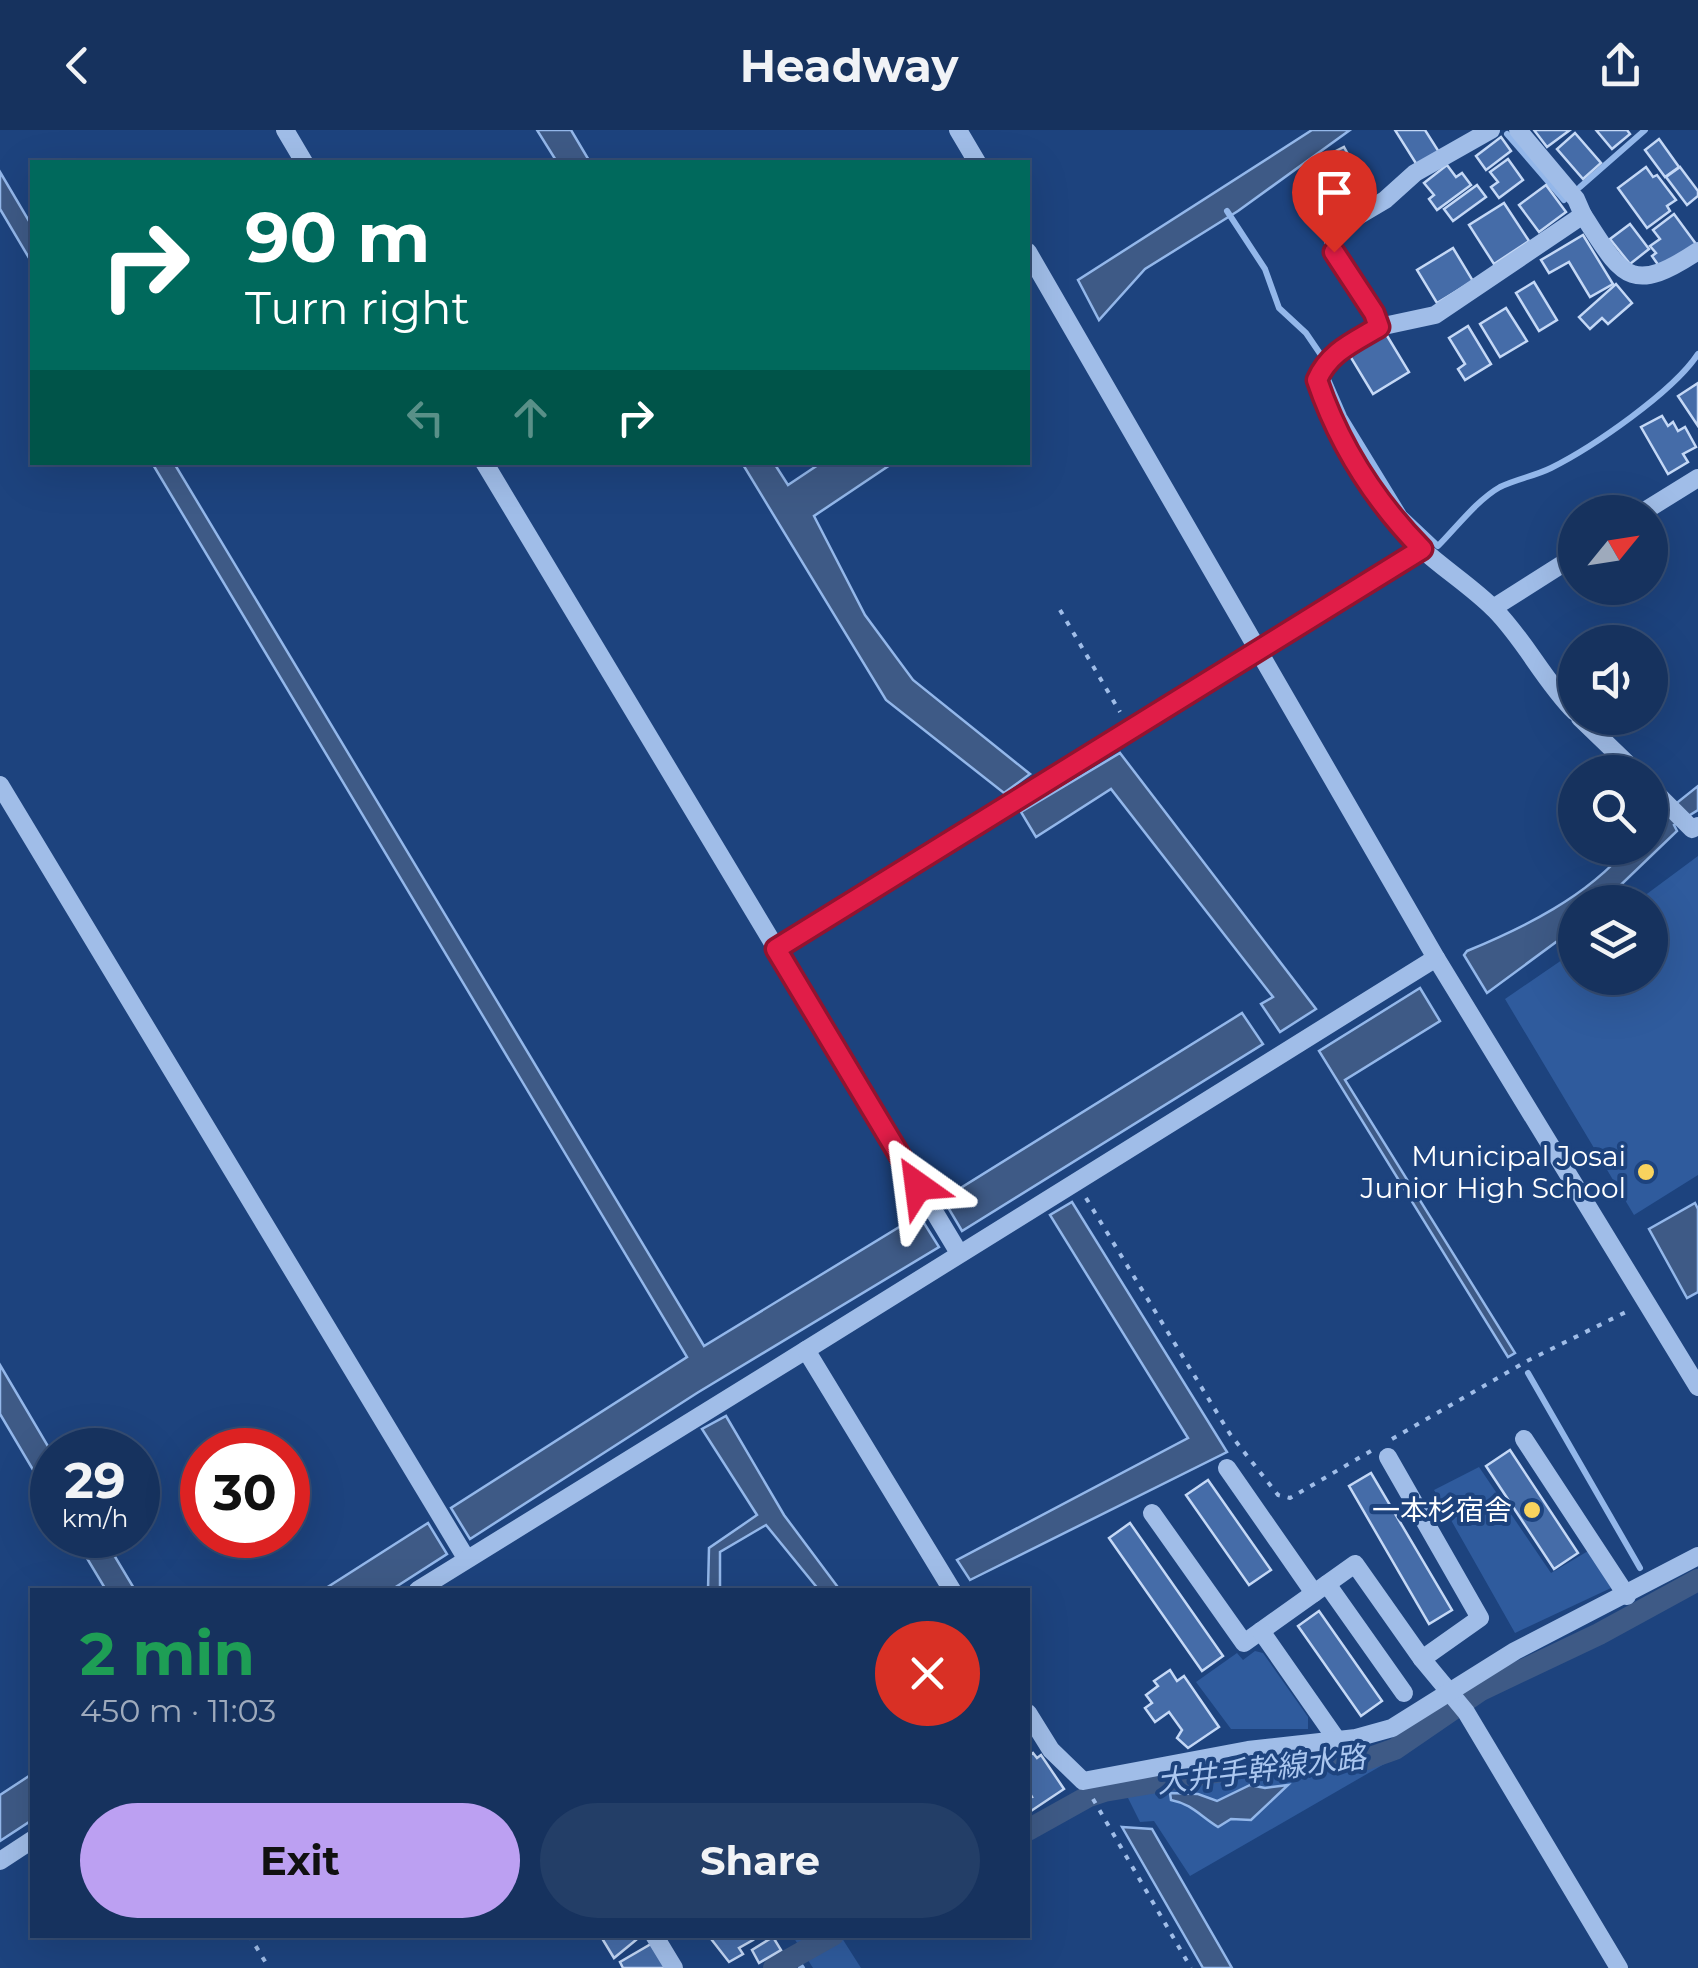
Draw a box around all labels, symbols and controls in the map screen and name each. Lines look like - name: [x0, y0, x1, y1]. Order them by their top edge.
- icon: back: [50, 38, 105, 93]
- text: Headway: [740, 38, 958, 93]
- icon: share: [1593, 38, 1648, 93]
- pin: [1292, 150, 1377, 253]
- icon: arrive: [1307, 165, 1362, 220]
- text: 90 m: [245, 194, 430, 280]
- icon: right: [80, 200, 210, 330]
- text: Turn right: [245, 280, 470, 335]
- icon: left: [398, 390, 453, 445]
- icon: ahead: [503, 390, 558, 445]
- icon: right: [608, 390, 663, 445]
- north arrow: [1558, 495, 1668, 605]
- map controls: [1558, 495, 1668, 995]
- button: sound: [1558, 625, 1668, 735]
- button: search: [1558, 755, 1668, 865]
- button: layers: [1558, 885, 1668, 995]
- position arrow: [866, 1134, 970, 1238]
- place label: Municipal Josai Junior High School: [1359, 1139, 1626, 1205]
- marker: Municipal Josai Junior High School: [1635, 1161, 1657, 1183]
- speed limit sign: 30: [180, 1428, 310, 1558]
- text: 29: [64, 1450, 126, 1511]
- place label: 一本杉宿舎: [1372, 1493, 1512, 1527]
- marker: 一本杉宿舎: [1521, 1499, 1543, 1521]
- text: km/h: [62, 1503, 128, 1533]
- text: 2 min: [80, 1617, 255, 1690]
- button: close: [875, 1621, 980, 1726]
- text: 450 m · 11:03: [80, 1691, 276, 1730]
- water label: 大井手幹線水路: [1154, 1738, 1370, 1801]
- button: Exit: [80, 1803, 520, 1918]
- button: Share: [540, 1803, 980, 1918]

